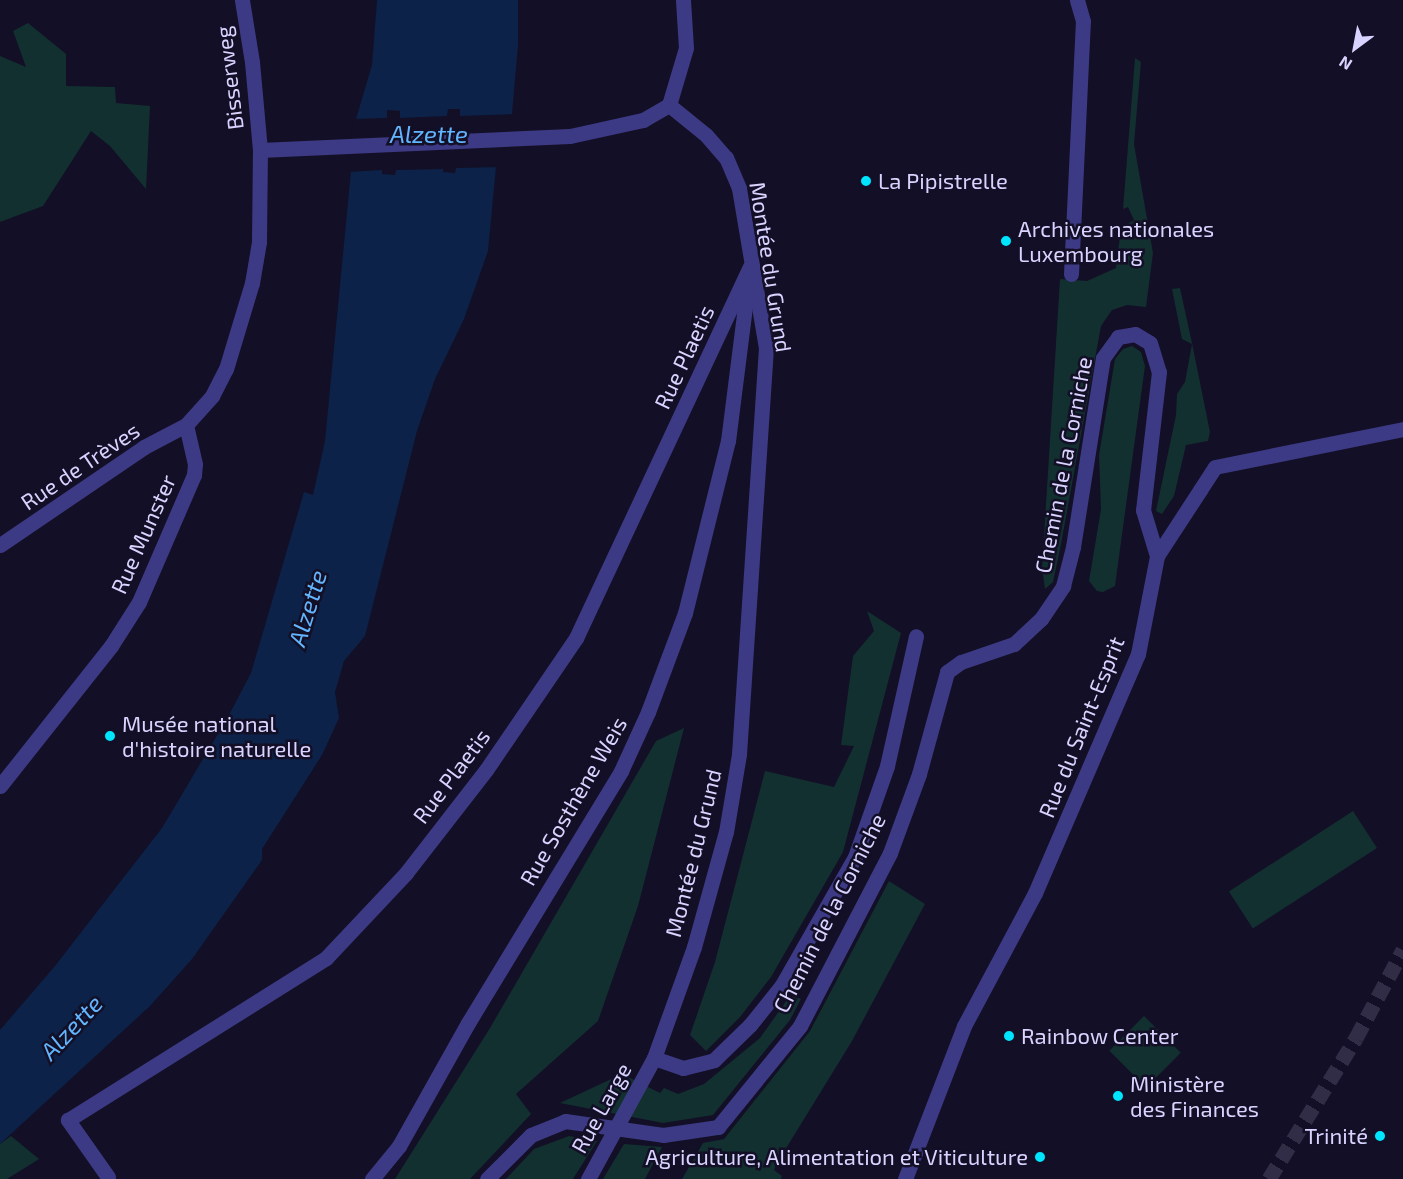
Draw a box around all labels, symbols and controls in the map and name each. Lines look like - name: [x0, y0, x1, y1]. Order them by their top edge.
- north arrow: [1325, 18, 1385, 78]
- street label: Bisserweg: [210, 25, 248, 131]
- text: N: [1335, 53, 1355, 75]
- water label: Alzette: [390, 120, 468, 148]
- place label: La Pipistrelle: [878, 168, 1008, 194]
- marker: La Pipistrelle: [859, 174, 873, 188]
- street label: Montée du Grund: [745, 180, 797, 354]
- place label: Archives nationales Luxembourg: [1018, 215, 1214, 266]
- marker: Archives nationales Luxembourg: [999, 234, 1013, 248]
- street label: Rue Plaetis: [649, 301, 719, 413]
- street label: Chemin de la Corniche: [1029, 355, 1097, 575]
- street label: Rue de Trèves: [16, 417, 144, 515]
- street label: Rue Munster: [105, 470, 181, 598]
- water label: Alzette: [282, 567, 332, 649]
- street label: Rue du Saint-Esprit: [1033, 633, 1129, 821]
- place label: Musée national d'histoire naturelle: [122, 710, 311, 762]
- street label: Rue Sosthène Weis: [514, 712, 632, 890]
- street label: Rue Plaetis: [407, 724, 495, 828]
- marker: Musée national d'histoire naturelle: [103, 729, 117, 743]
- street label: Montée du Grund: [659, 766, 727, 940]
- street label: Chemin de la Corniche: [767, 809, 891, 1017]
- water label: Alzette: [34, 989, 108, 1065]
- place label: Rainbow Center: [1021, 1023, 1179, 1049]
- marker: Rainbow Center: [1002, 1029, 1016, 1043]
- street label: Rue Large: [565, 1058, 637, 1158]
- place label: Ministère des Finances: [1130, 1070, 1259, 1122]
- marker: Ministère des Finances: [1111, 1089, 1125, 1103]
- place label: Trinité: [1305, 1123, 1368, 1149]
- marker: Trinité: [1373, 1129, 1387, 1143]
- place label: Agriculture, Alimentation et Viticulture: [644, 1144, 1028, 1170]
- marker: Agriculture, Alimentation et Viticulture: [1033, 1150, 1047, 1164]

